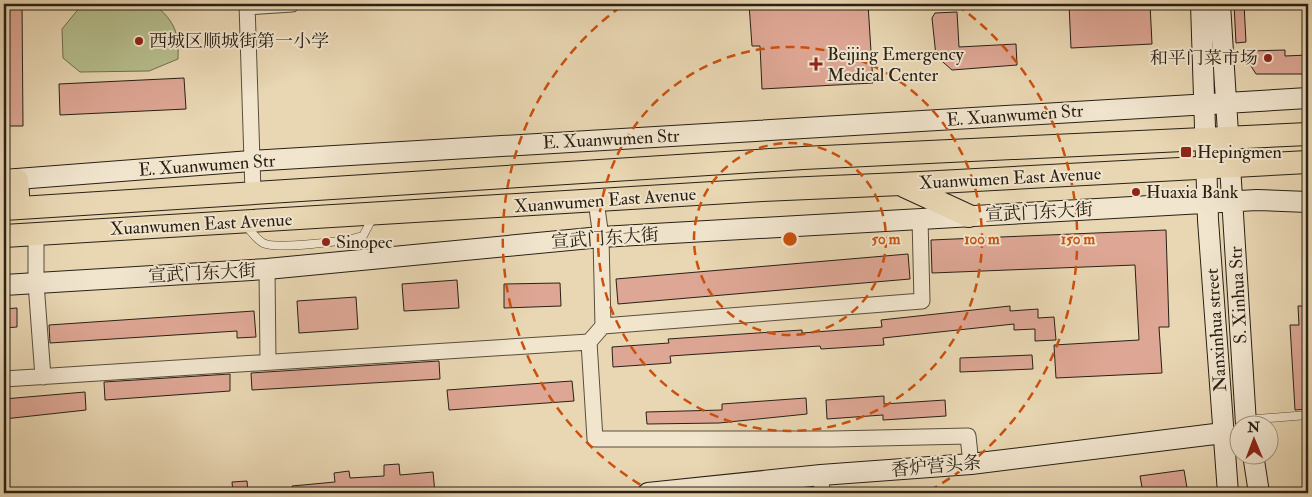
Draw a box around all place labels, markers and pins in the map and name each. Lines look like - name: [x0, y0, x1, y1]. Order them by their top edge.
- place label: 西城区顺城街第一小学: [149, 30, 329, 53]
- marker: 西城区顺城街第一小学: [133, 35, 145, 47]
- place label: Beijing Emergency Medical Center: [827, 43, 965, 87]
- place label: 和平门菜市场: [1150, 47, 1258, 70]
- marker: 和平门菜市场: [1262, 52, 1274, 64]
- marker: Beijing Emergency Medical Center: [809, 57, 823, 71]
- place label: Hepingmen: [1197, 141, 1282, 164]
- marker: Hepingmen: [1179, 145, 1193, 159]
- place label: Huaxia Bank: [1146, 181, 1239, 204]
- marker: Huaxia Bank: [1130, 186, 1142, 198]
- centre of rings: [781, 230, 799, 248]
- place label: Sinopec: [336, 231, 393, 254]
- marker: Sinopec: [320, 236, 332, 248]

